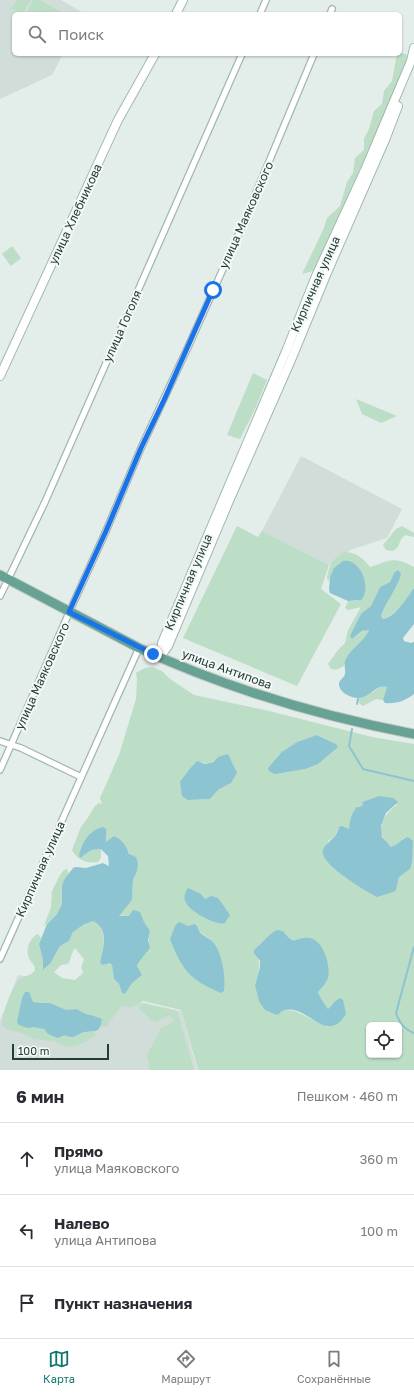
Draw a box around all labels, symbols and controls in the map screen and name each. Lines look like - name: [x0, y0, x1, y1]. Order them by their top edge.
- search box: [12, 12, 402, 56]
- icon: search: [26, 23, 48, 45]
- text: Поиск: [58, 25, 104, 43]
- street label: улица Маяковского: [216, 159, 276, 271]
- street label: улица Хлебникова: [45, 161, 105, 267]
- street label: Кирпичная улица: [287, 234, 343, 334]
- route start: [204, 281, 222, 299]
- street label: улица Гоголя: [99, 288, 145, 364]
- street label: Кирпичная улица: [161, 531, 215, 633]
- street label: улица Маяковского: [12, 620, 72, 732]
- route end: [144, 645, 162, 663]
- street label: улица Антипова: [180, 646, 274, 692]
- street label: Кирпичная улица: [12, 819, 68, 919]
- map controls: [366, 1022, 402, 1058]
- button: locate: [366, 1022, 402, 1058]
- scale bar: [12, 1042, 109, 1061]
- text: 100 m: [18, 1044, 49, 1057]
- text: 6 мин: [16, 1086, 64, 1107]
- text: Пешком · 460 m: [297, 1088, 398, 1104]
- text: Прямо: [54, 1142, 103, 1160]
- icon: ahead: [16, 1148, 38, 1170]
- text: 360 m: [360, 1151, 398, 1167]
- text: улица Маяковского: [54, 1160, 179, 1176]
- text: Налево: [54, 1214, 110, 1232]
- icon: left: [16, 1220, 38, 1242]
- text: 100 m: [361, 1223, 398, 1239]
- text: улица Антипова: [54, 1232, 157, 1248]
- icon: arrive: [16, 1292, 38, 1314]
- text: Пункт назначения: [54, 1294, 192, 1312]
- tab: Карта: [43, 1348, 75, 1385]
- tab: Маршрут: [161, 1348, 211, 1385]
- tab: Сохранённые: [297, 1348, 371, 1385]

